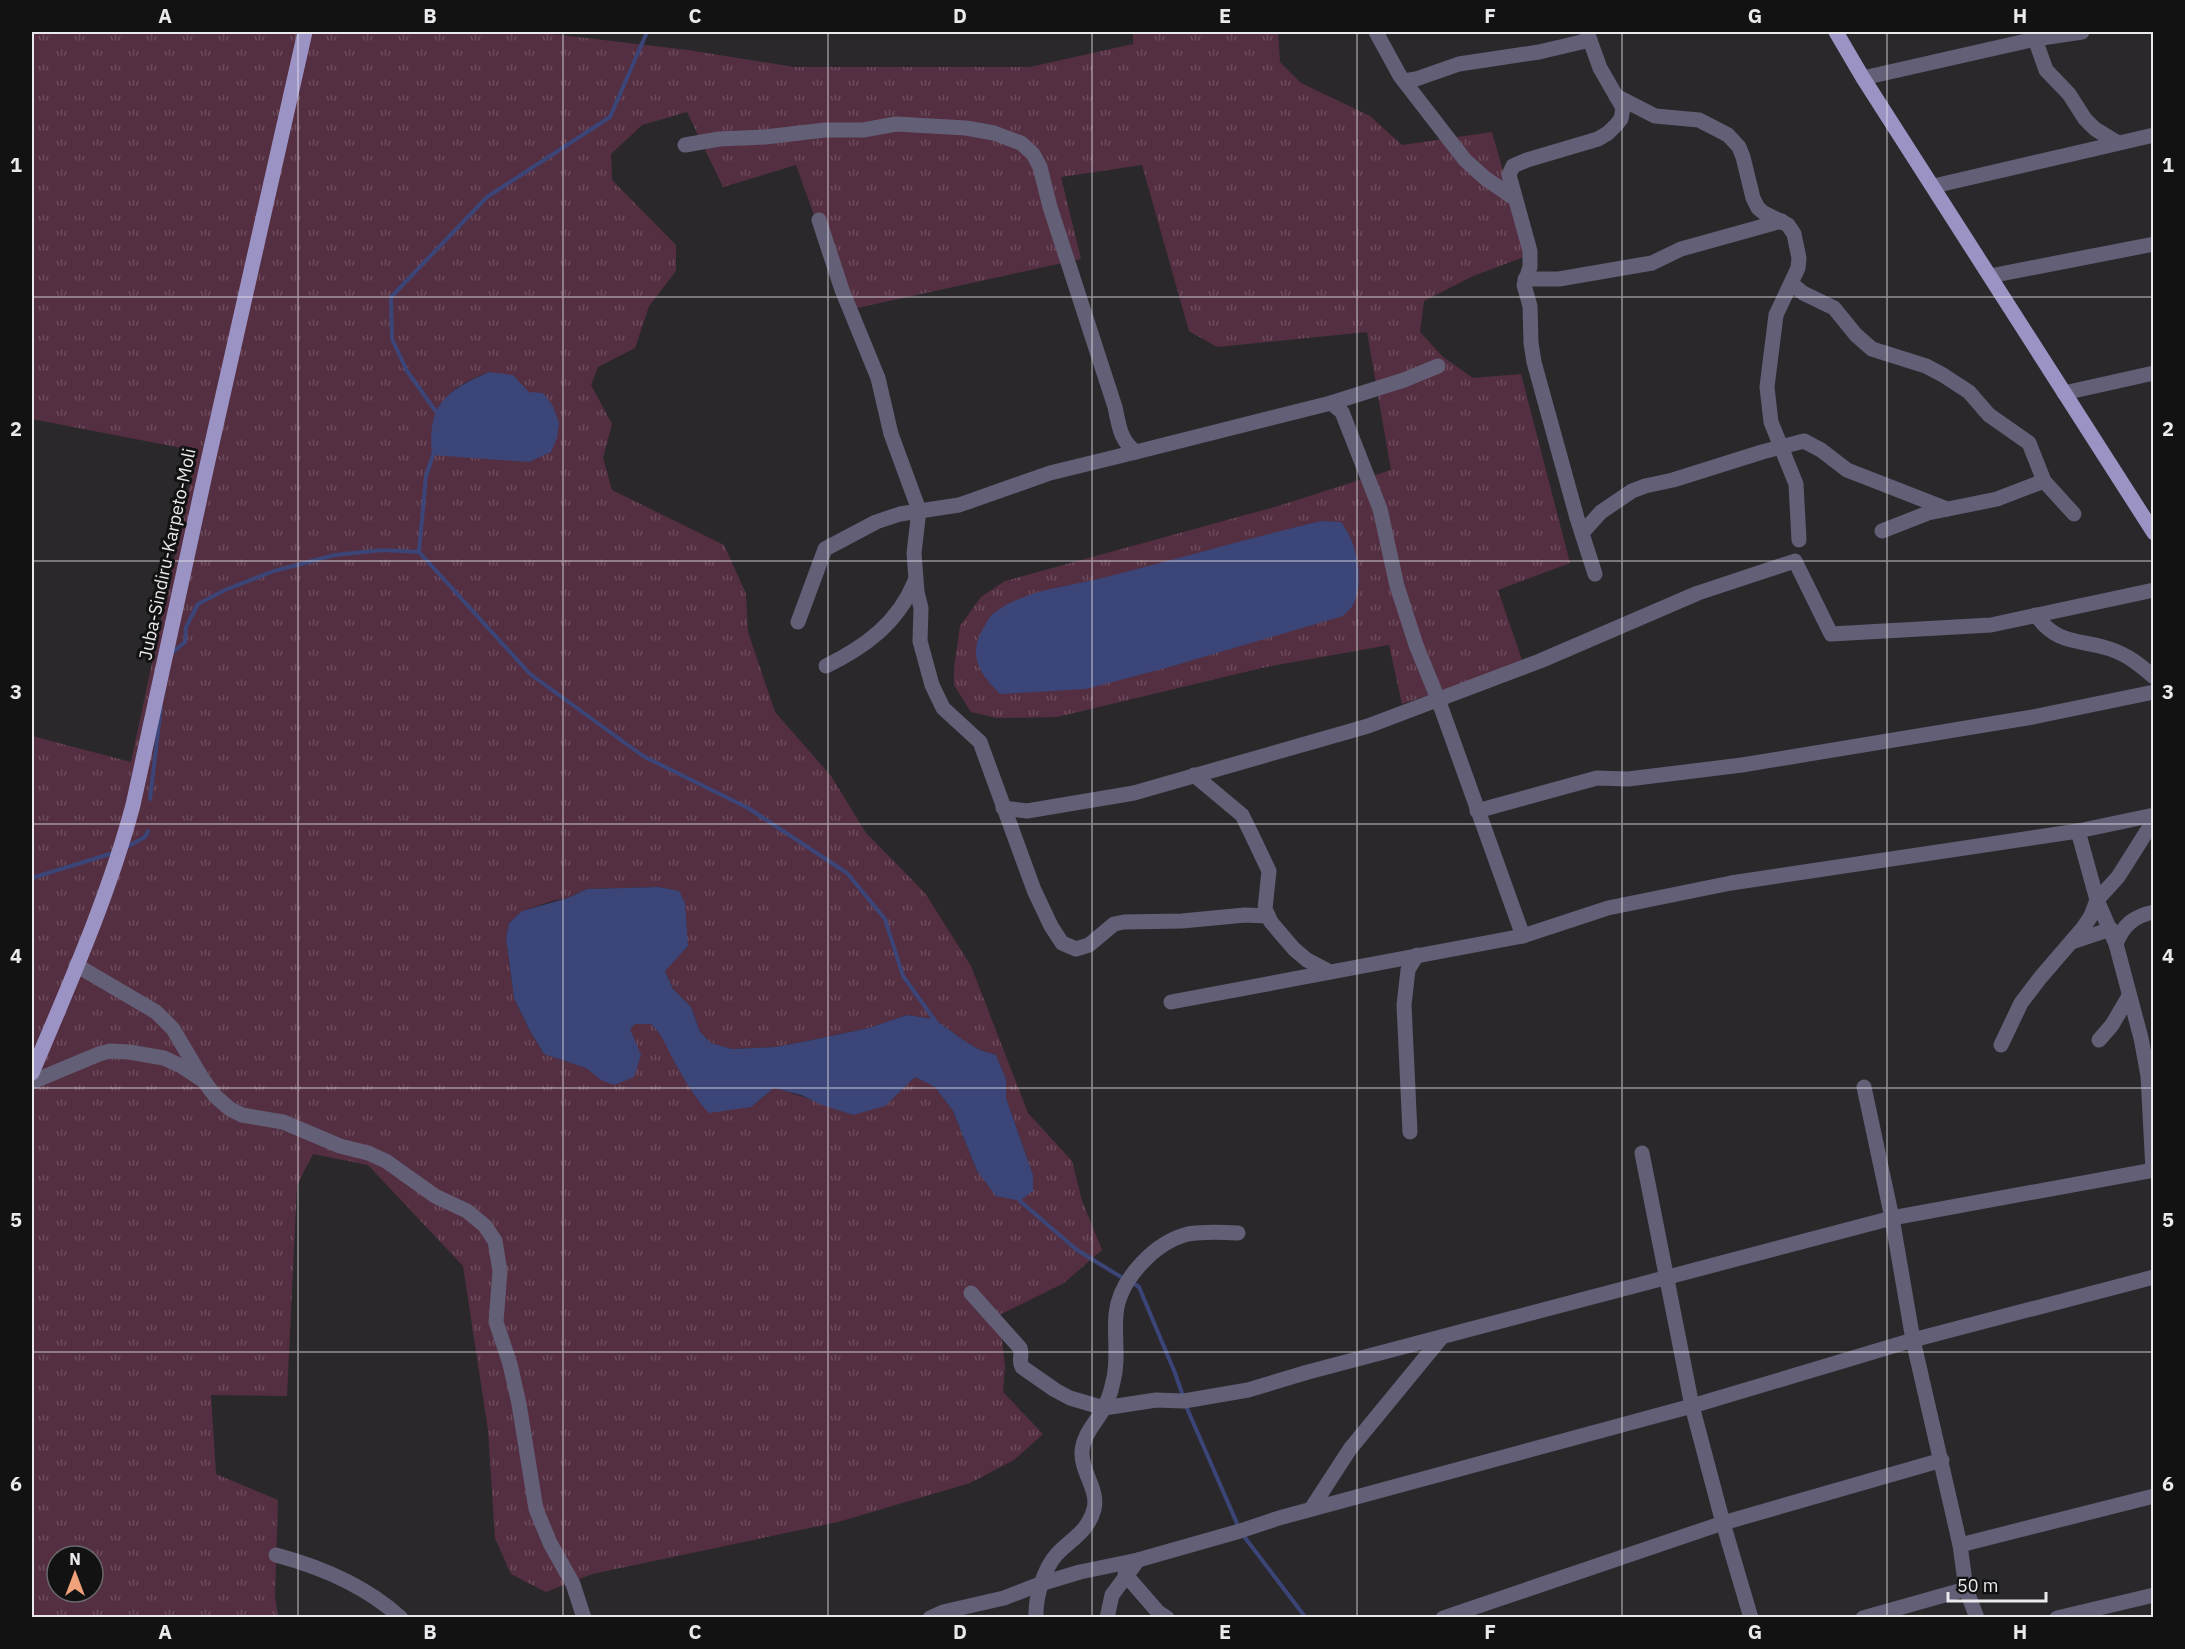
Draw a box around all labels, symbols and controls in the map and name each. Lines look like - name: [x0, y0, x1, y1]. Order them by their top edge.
- text: A: [158, 2, 172, 29]
- text: B: [423, 2, 437, 29]
- text: C: [688, 2, 702, 29]
- text: D: [953, 2, 967, 29]
- text: E: [1219, 2, 1231, 29]
- text: F: [1484, 2, 1496, 29]
- text: G: [1748, 2, 1762, 29]
- text: H: [2013, 2, 2027, 29]
- text: 1: [10, 151, 22, 178]
- text: 1: [2162, 151, 2174, 178]
- text: 2: [10, 415, 22, 442]
- text: 2: [2162, 415, 2174, 442]
- street label: Juba-Sindiru-Karpeto-Moli: [133, 446, 201, 662]
- text: 3: [10, 678, 22, 705]
- text: 3: [2162, 678, 2174, 705]
- text: 4: [10, 942, 22, 969]
- text: 4: [2162, 942, 2174, 969]
- text: 5: [10, 1206, 22, 1233]
- text: 5: [2162, 1206, 2174, 1233]
- text: 6: [10, 1470, 22, 1497]
- text: 6: [2162, 1470, 2174, 1497]
- north arrow: [45, 1544, 105, 1604]
- text: N: [69, 1549, 81, 1569]
- scale bar: [1948, 1565, 2046, 1603]
- text: 50 m: [1957, 1574, 1999, 1597]
- text: A: [158, 1618, 172, 1645]
- text: B: [423, 1618, 437, 1645]
- text: C: [688, 1618, 702, 1645]
- text: D: [953, 1618, 967, 1645]
- text: E: [1219, 1618, 1231, 1645]
- text: F: [1484, 1618, 1496, 1645]
- text: G: [1748, 1618, 1762, 1645]
- text: H: [2013, 1618, 2027, 1645]

